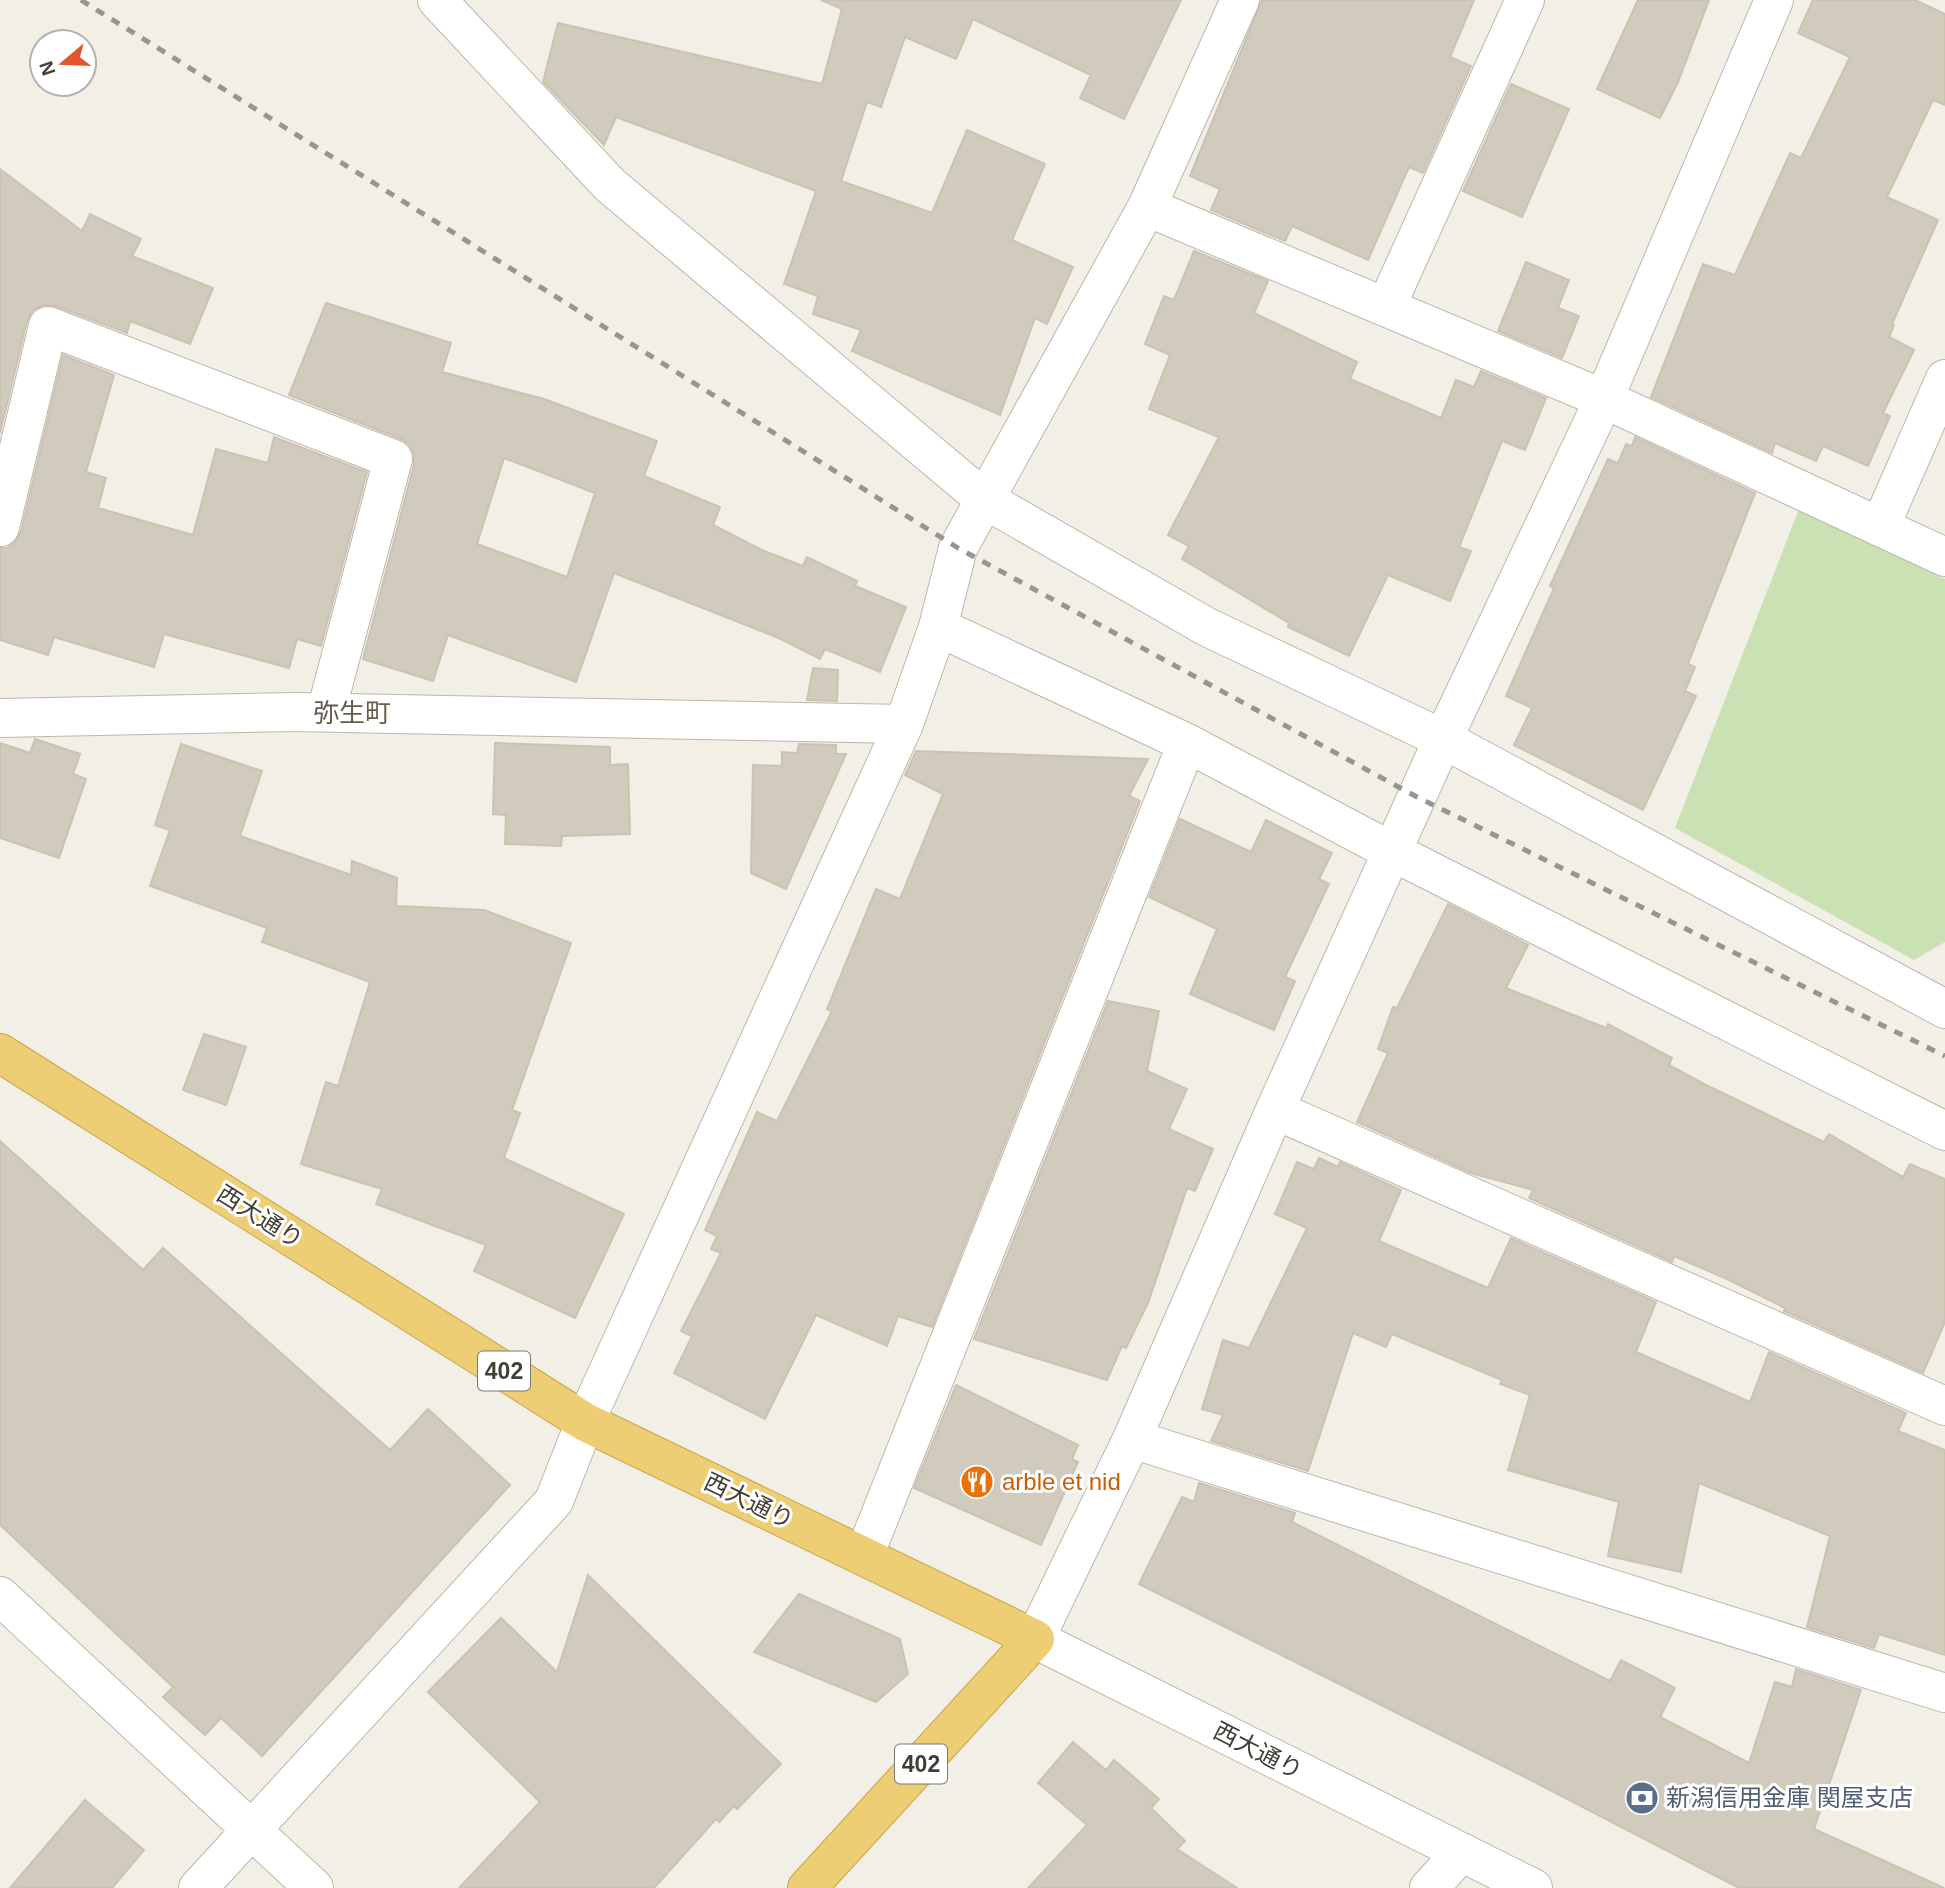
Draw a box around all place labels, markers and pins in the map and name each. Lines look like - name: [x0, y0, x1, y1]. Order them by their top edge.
- restaurant icon: arble et nid: [958, 1463, 996, 1501]
- place label: arble et nid: [1002, 1468, 1121, 1495]
- bank icon: 新潟信用金庫 関屋支店: [1623, 1779, 1661, 1817]
- place label: 新潟信用金庫 関屋支店: [1666, 1784, 1913, 1811]

